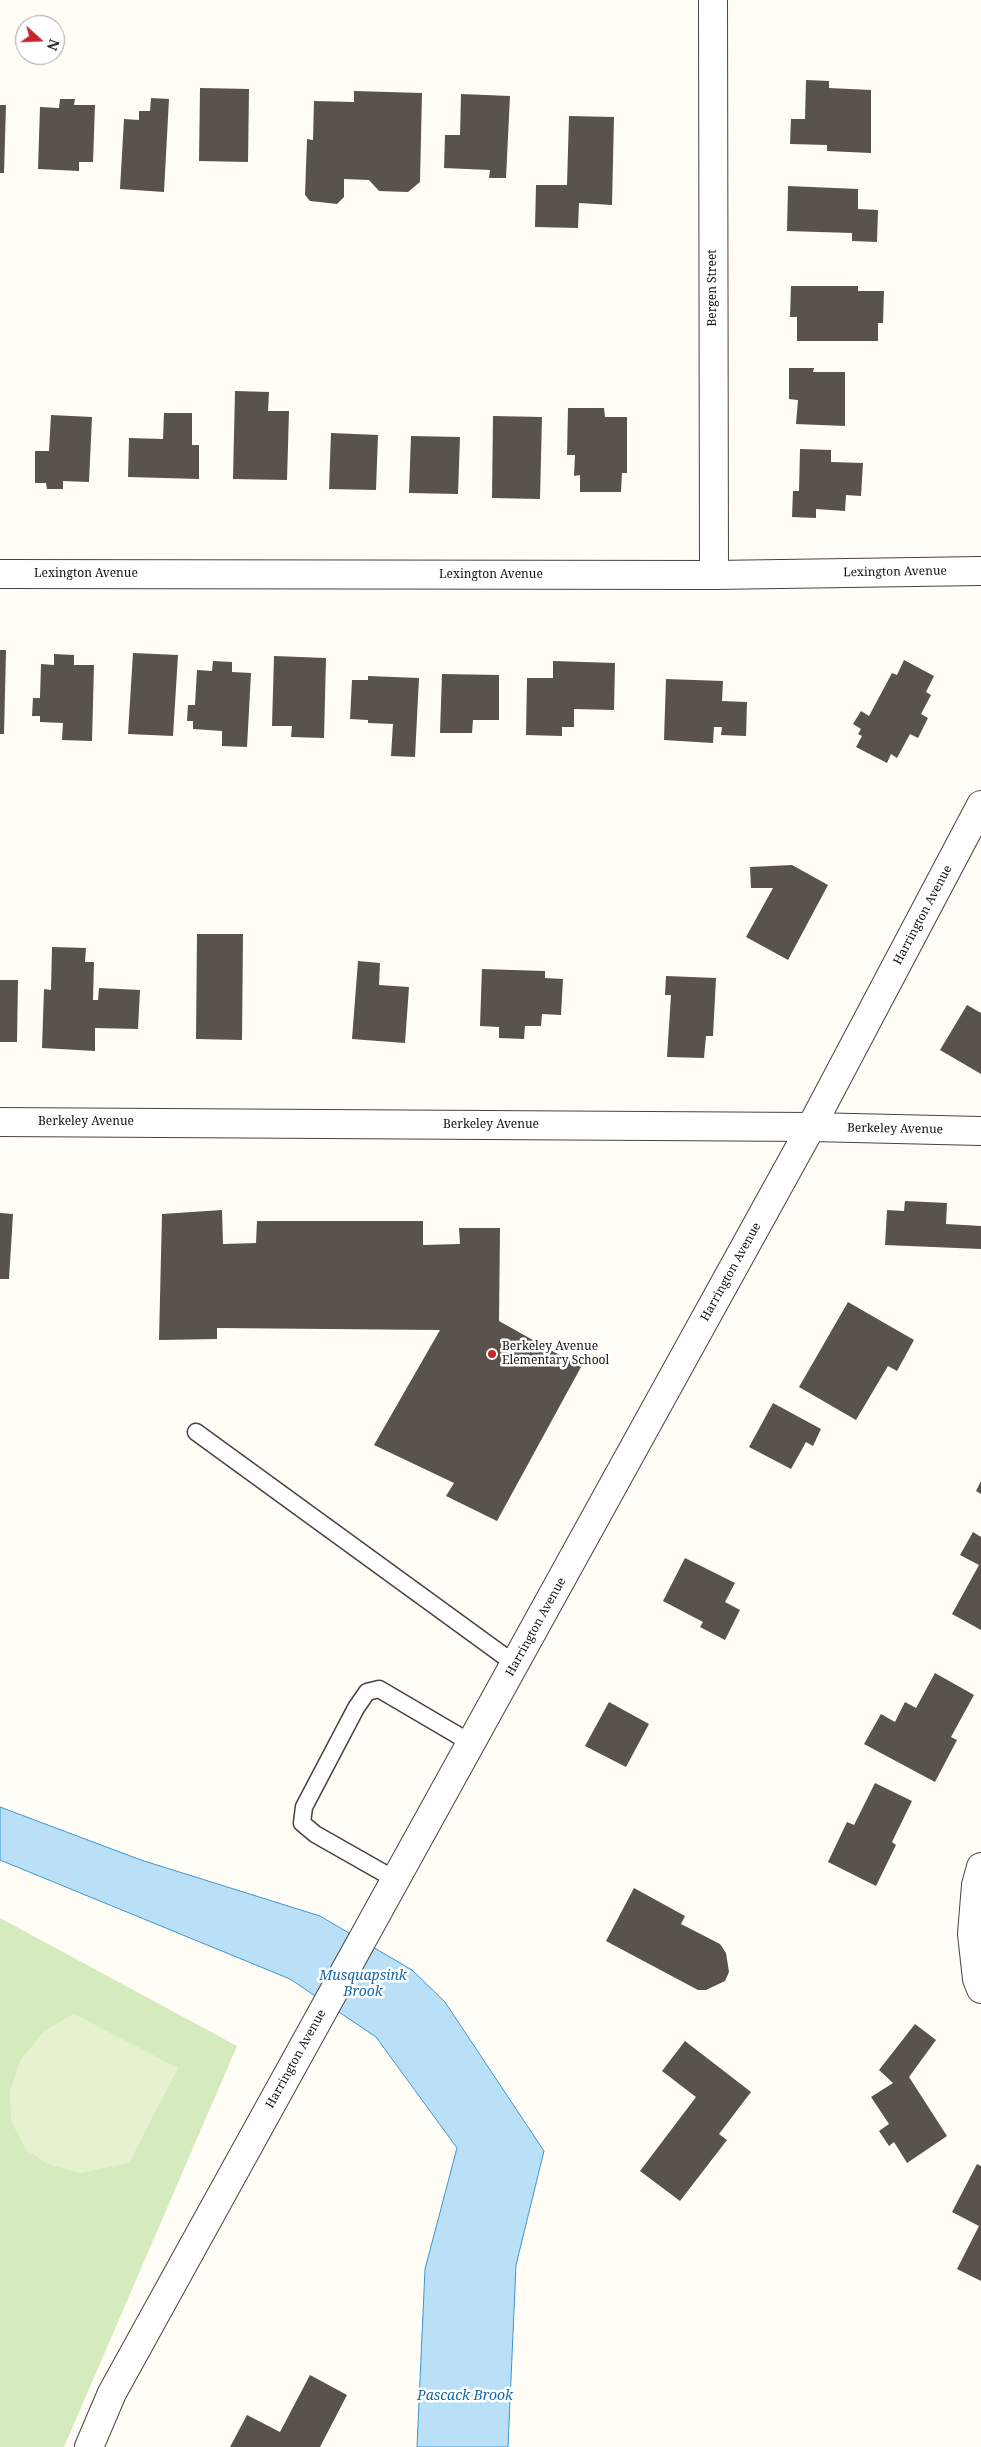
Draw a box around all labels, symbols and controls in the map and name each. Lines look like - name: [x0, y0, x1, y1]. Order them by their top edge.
- north arrow: [15, 15, 65, 65]
- text: N: [43, 37, 64, 53]
- street label: Bergen Street: [706, 249, 720, 327]
- street label: Lexington Avenue: [843, 564, 947, 580]
- street label: Lexington Avenue: [34, 567, 138, 581]
- street label: Lexington Avenue: [439, 568, 543, 582]
- street label: Harrington Avenue: [891, 863, 955, 967]
- street label: Berkeley Avenue: [38, 1115, 134, 1129]
- street label: Berkeley Avenue: [443, 1118, 539, 1132]
- street label: Berkeley Avenue: [847, 1121, 943, 1137]
- street label: Harrington Avenue: [698, 1220, 764, 1324]
- place label: Berkeley Avenue Elementary School: [502, 1340, 609, 1368]
- marker: Berkeley Avenue Elementary School: [486, 1348, 498, 1360]
- street label: Harrington Avenue: [503, 1575, 569, 1679]
- water label: Musquapsink Brook: [319, 1968, 407, 2000]
- street label: Harrington Avenue: [263, 2007, 329, 2111]
- water label: Pascack Brook: [417, 2388, 513, 2404]

